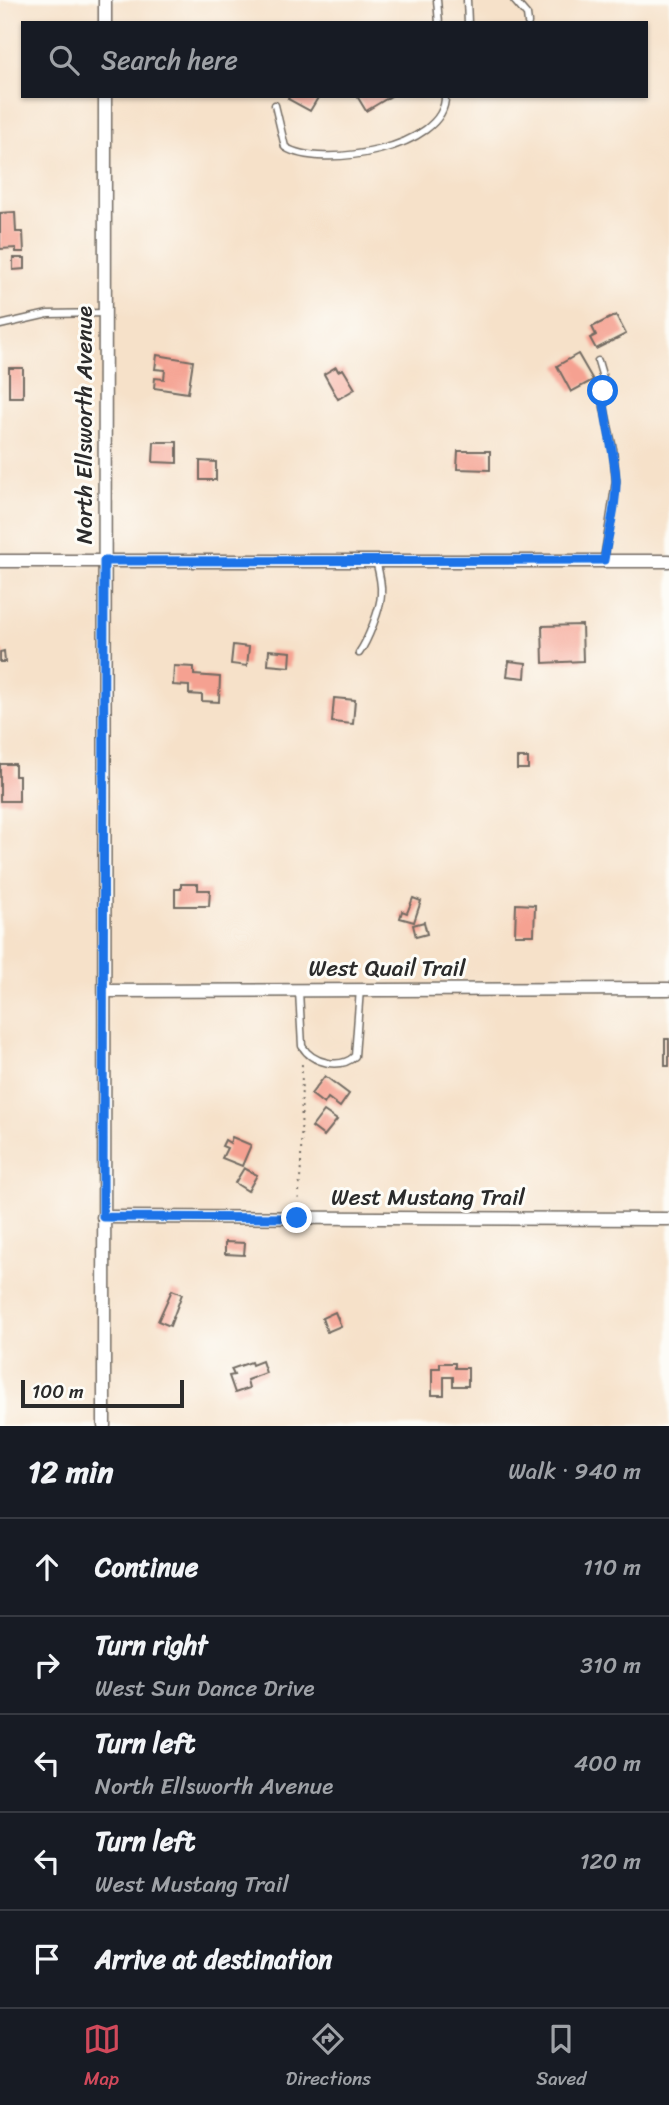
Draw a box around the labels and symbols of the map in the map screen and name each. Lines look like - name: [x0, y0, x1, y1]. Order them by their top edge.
- street label: North Ellsworth Avenue: [64, 306, 105, 544]
- route start: [587, 375, 618, 406]
- street label: West Quail Trail: [308, 948, 466, 989]
- street label: West Mustang Trail: [331, 1177, 525, 1218]
- route end: [281, 1202, 312, 1233]
- scale bar: [21, 1377, 184, 1409]

